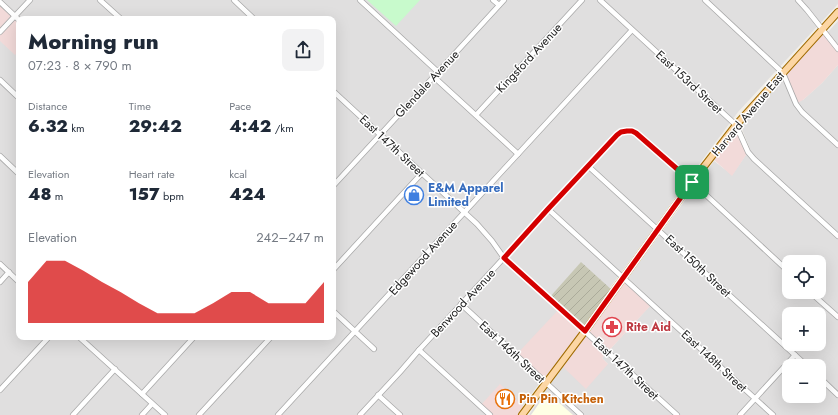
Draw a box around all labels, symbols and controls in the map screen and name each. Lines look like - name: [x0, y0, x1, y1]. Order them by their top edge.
- street label: Kingsford Avenue: [492, 19, 566, 97]
- text: Morning run: [28, 25, 159, 57]
- button: share: [282, 29, 324, 71]
- street label: Glendale Avenue: [391, 46, 463, 122]
- street label: East 153rd Street: [652, 46, 727, 118]
- text: 07:23 · 8 × 790 m: [28, 56, 132, 75]
- street label: Harvard Avenue East: [707, 68, 789, 160]
- text: Distance: [28, 98, 67, 114]
- text: Time: [129, 98, 151, 114]
- text: Pace: [229, 98, 251, 114]
- street label: East 147th Street: [355, 111, 429, 181]
- text: 6.32: [28, 114, 68, 138]
- text: 29:42: [129, 114, 182, 138]
- text: 4:42: [229, 114, 271, 138]
- text: km: [68, 120, 85, 136]
- text: /km: [271, 120, 294, 136]
- pin: [675, 165, 709, 199]
- text: Elevation: [28, 166, 70, 182]
- text: Heart rate: [129, 166, 175, 182]
- text: kcal: [229, 166, 247, 182]
- icon: arrive: [681, 171, 703, 193]
- place label: E&M Apparel Limited: [428, 179, 504, 211]
- text: 48: [28, 182, 52, 206]
- text: 157: [129, 182, 160, 206]
- text: 424: [229, 182, 266, 206]
- shop icon: E&M Apparel Limited: [403, 184, 425, 206]
- text: m: [52, 188, 63, 204]
- text: bpm: [160, 188, 184, 204]
- street label: Edgewood Avenue: [384, 217, 462, 299]
- text: Elevation: [28, 228, 77, 247]
- text: 242–247 m: [256, 228, 324, 247]
- street label: East 150th Street: [661, 231, 735, 301]
- map controls: [782, 255, 826, 403]
- button: locate: [782, 255, 826, 299]
- street label: Benwood Avenue: [426, 265, 500, 341]
- button: +: [782, 307, 826, 351]
- pharmacy icon: Rite Aid: [601, 316, 623, 338]
- street label: East 146th Street: [475, 317, 549, 387]
- place label: Rite Aid: [626, 318, 671, 336]
- street label: East 148th Street: [677, 326, 751, 396]
- street label: East 147th Street: [589, 334, 663, 404]
- button: −: [782, 359, 826, 403]
- restaurant icon: Pin Pin Kitchen: [494, 388, 516, 410]
- place label: Pin Pin Kitchen: [519, 390, 604, 408]

